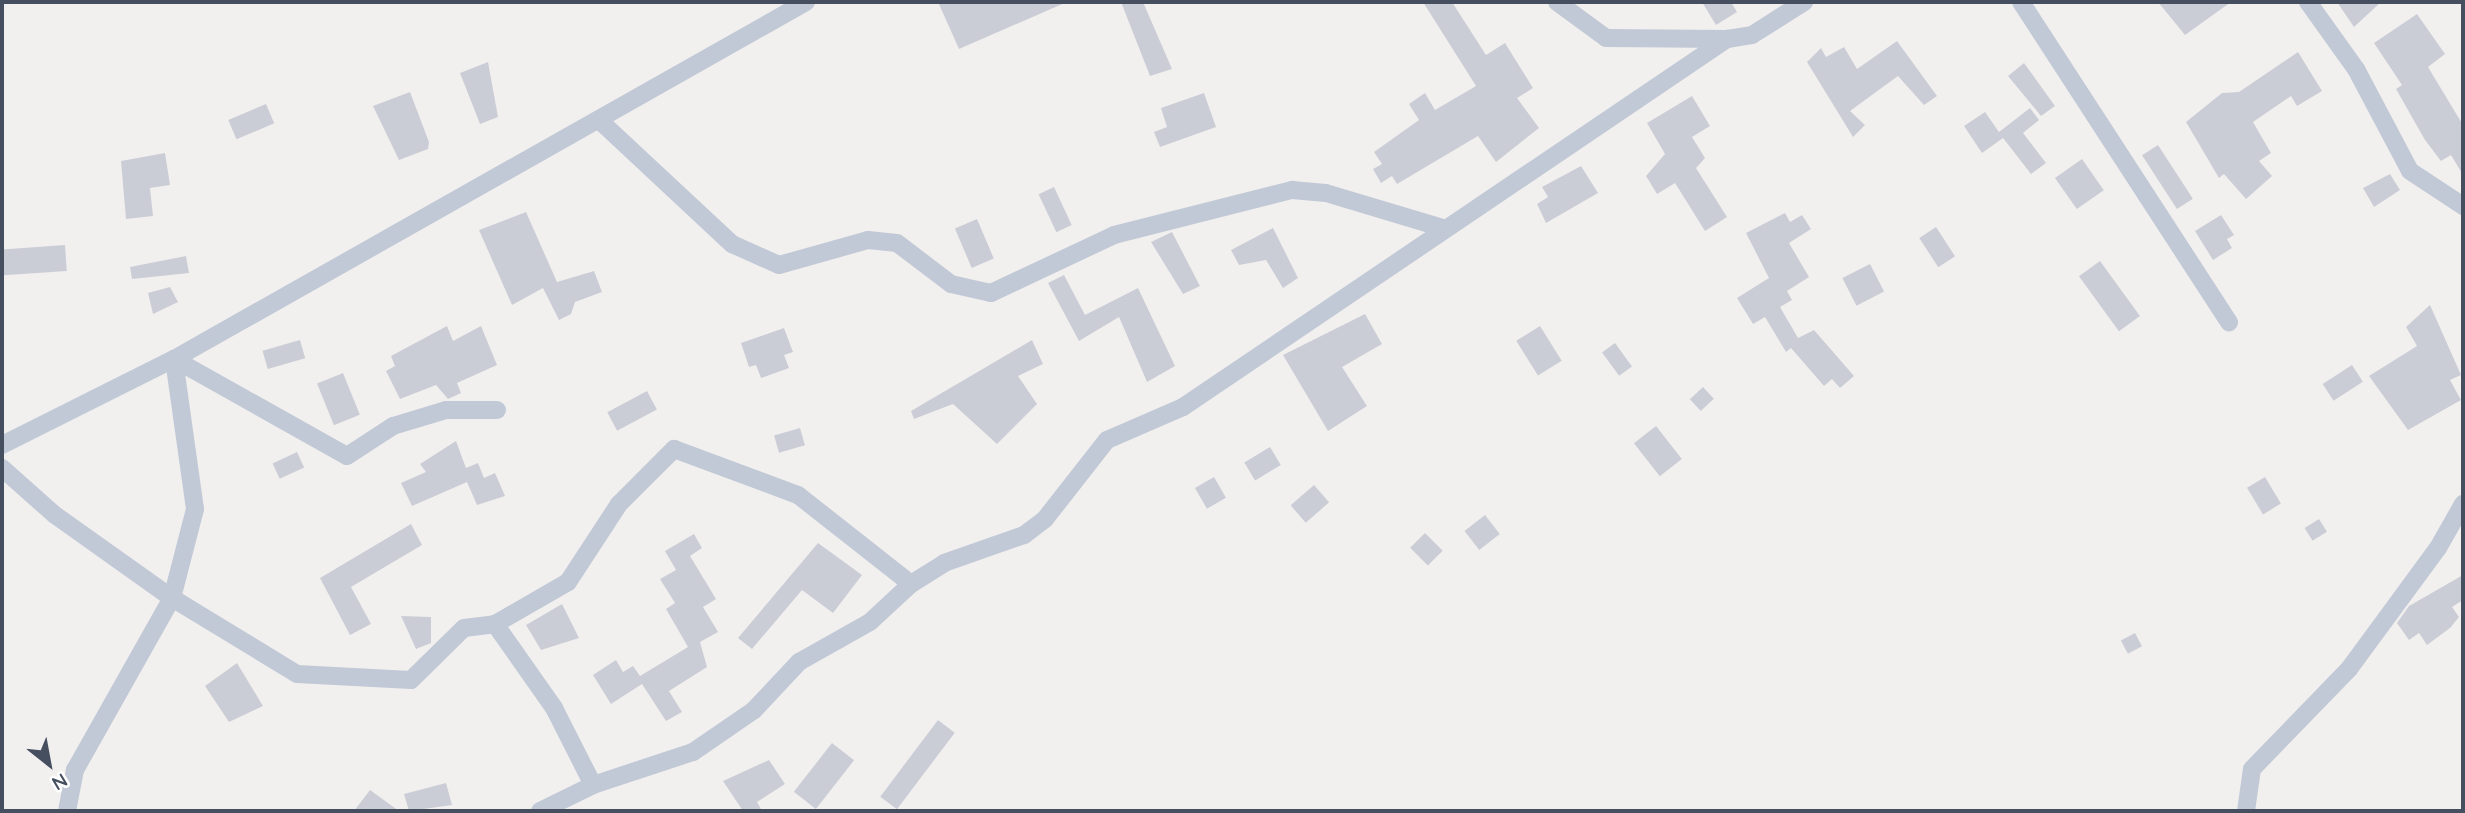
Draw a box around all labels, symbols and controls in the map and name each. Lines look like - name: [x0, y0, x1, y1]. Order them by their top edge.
- north arrow: [14, 729, 84, 799]
- text: N: [48, 768, 72, 796]

